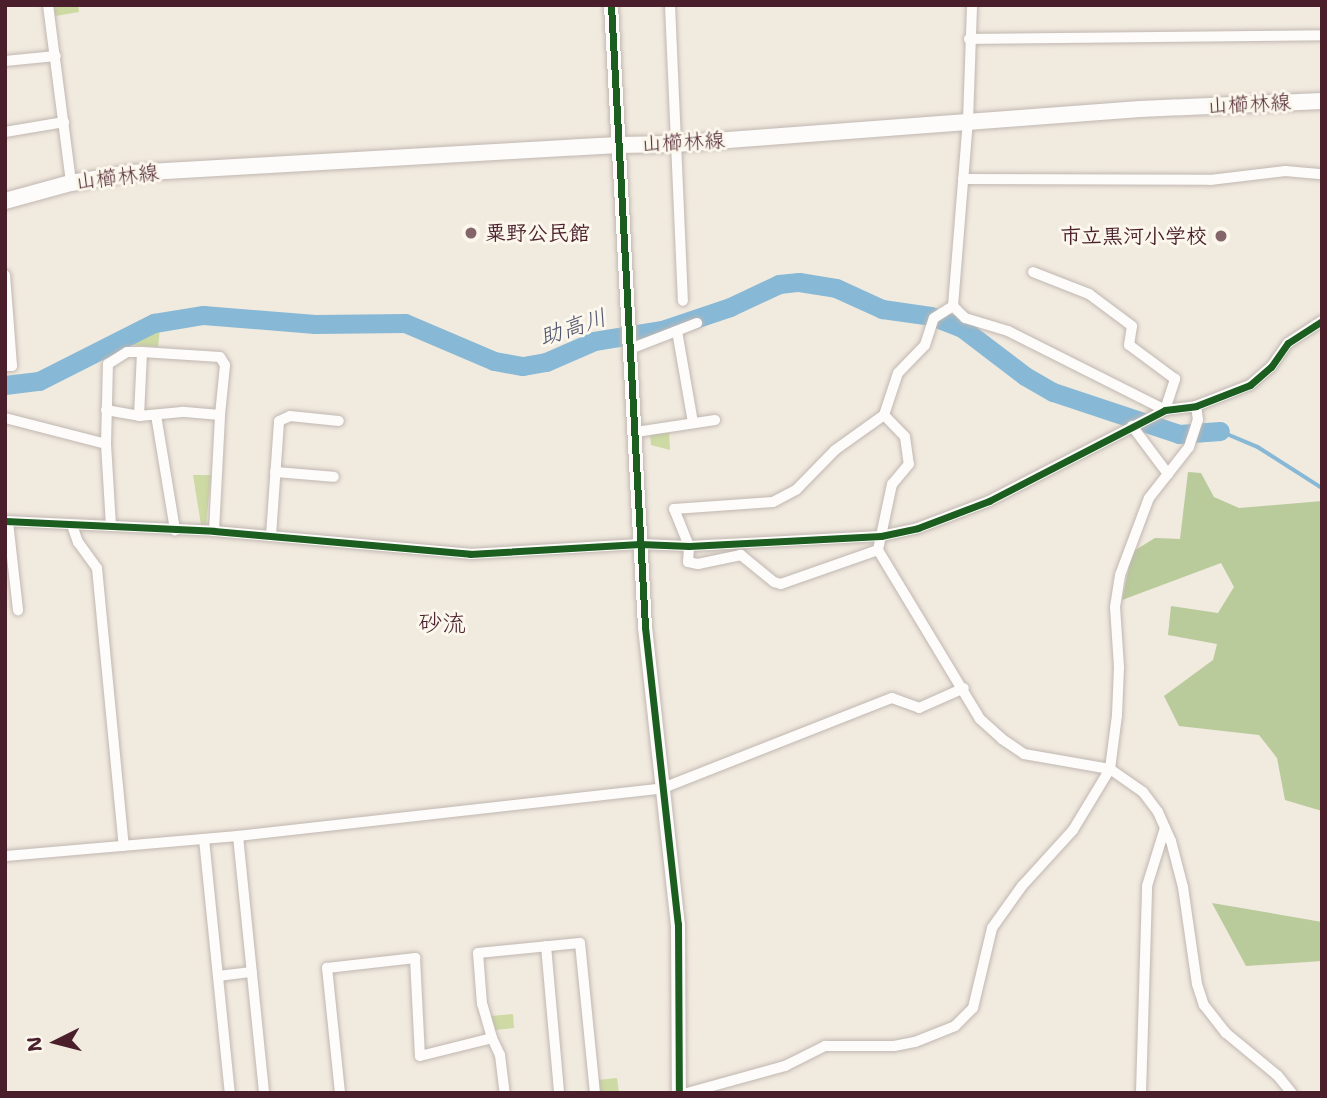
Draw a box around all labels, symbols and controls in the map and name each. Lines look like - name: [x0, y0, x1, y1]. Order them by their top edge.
- street label: 山櫛林線: [1206, 89, 1292, 119]
- street label: 山櫛林線: [640, 127, 726, 157]
- street label: 山櫛林線: [74, 159, 160, 195]
- place label: 粟野公民館: [485, 220, 590, 246]
- place label: 市立黒河小学校: [1060, 223, 1207, 249]
- marker: 粟野公民館: [463, 225, 479, 241]
- marker: 市立黒河小学校: [1213, 228, 1229, 244]
- water label: 助高川: [536, 303, 610, 351]
- district label: 砂流: [418, 610, 466, 638]
- north arrow: [21, 1007, 91, 1077]
- text: N: [21, 1035, 48, 1053]

